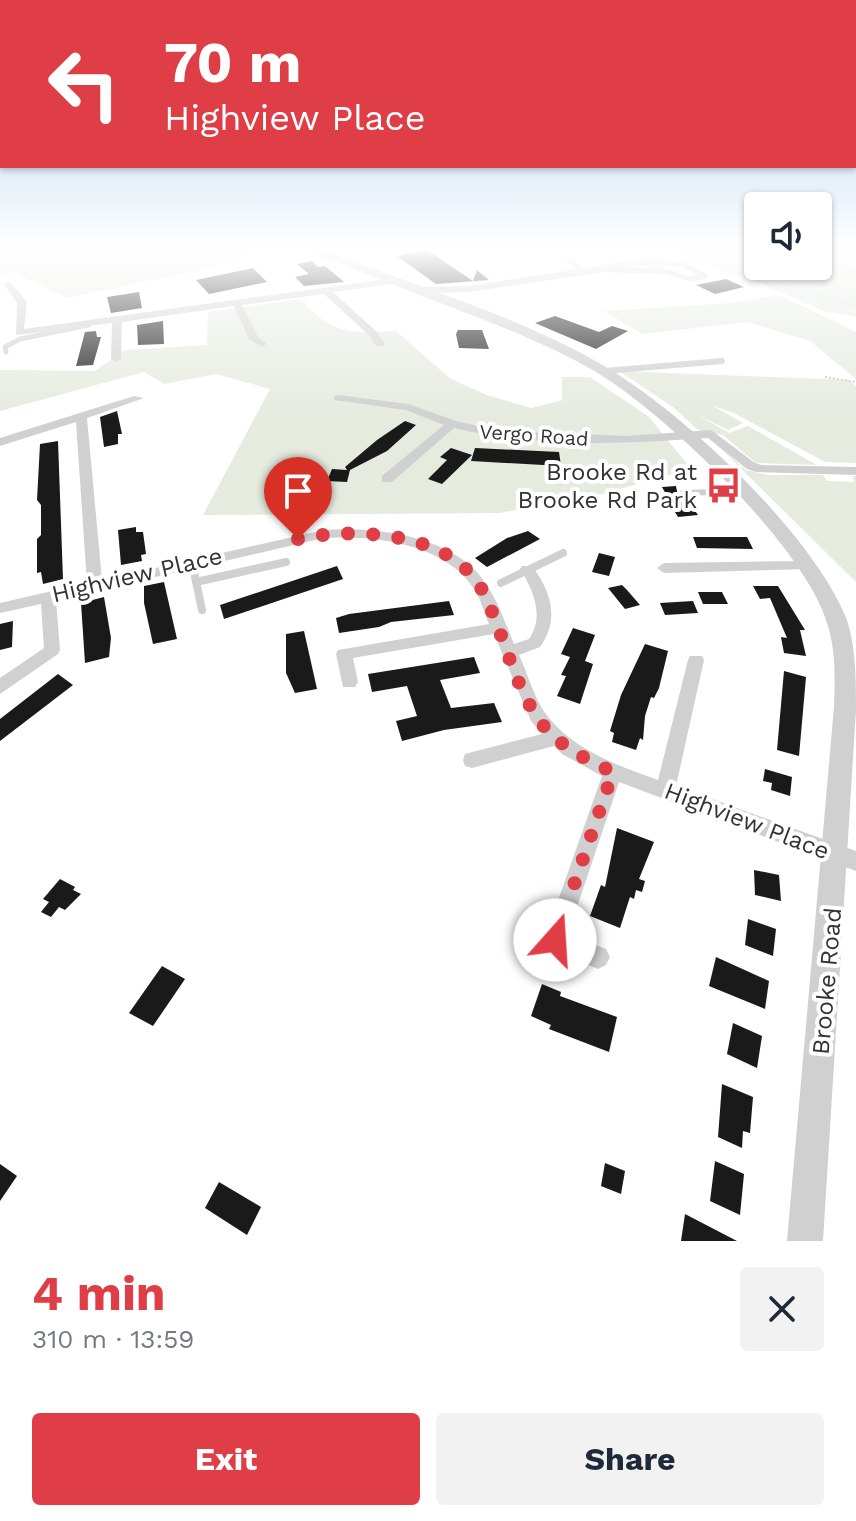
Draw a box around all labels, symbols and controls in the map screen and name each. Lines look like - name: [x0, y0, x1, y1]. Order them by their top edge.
- text: 70 m: [164, 30, 301, 96]
- icon: left: [32, 32, 136, 136]
- text: Highview Place: [164, 97, 425, 139]
- map controls: [744, 192, 832, 280]
- button: sound: [744, 192, 832, 280]
- street label: Vergo Road: [479, 419, 589, 451]
- pin: [264, 457, 332, 539]
- place label: Brooke Rd at Brooke Rd Park: [518, 458, 697, 514]
- bus stop icon: Brooke Rd at Brooke Rd Park: [704, 467, 742, 505]
- icon: arrive: [276, 469, 320, 513]
- street label: Highview Place: [49, 542, 225, 608]
- street label: Highview Place: [661, 777, 833, 865]
- position arrow: [513, 898, 597, 982]
- street label: Brooke Road: [807, 906, 847, 1056]
- text: 4 min: [32, 1265, 166, 1322]
- button: close: [740, 1267, 824, 1351]
- text: 310 m · 13:59: [32, 1324, 194, 1354]
- button: Exit: [32, 1413, 420, 1505]
- button: Share: [436, 1413, 824, 1505]

